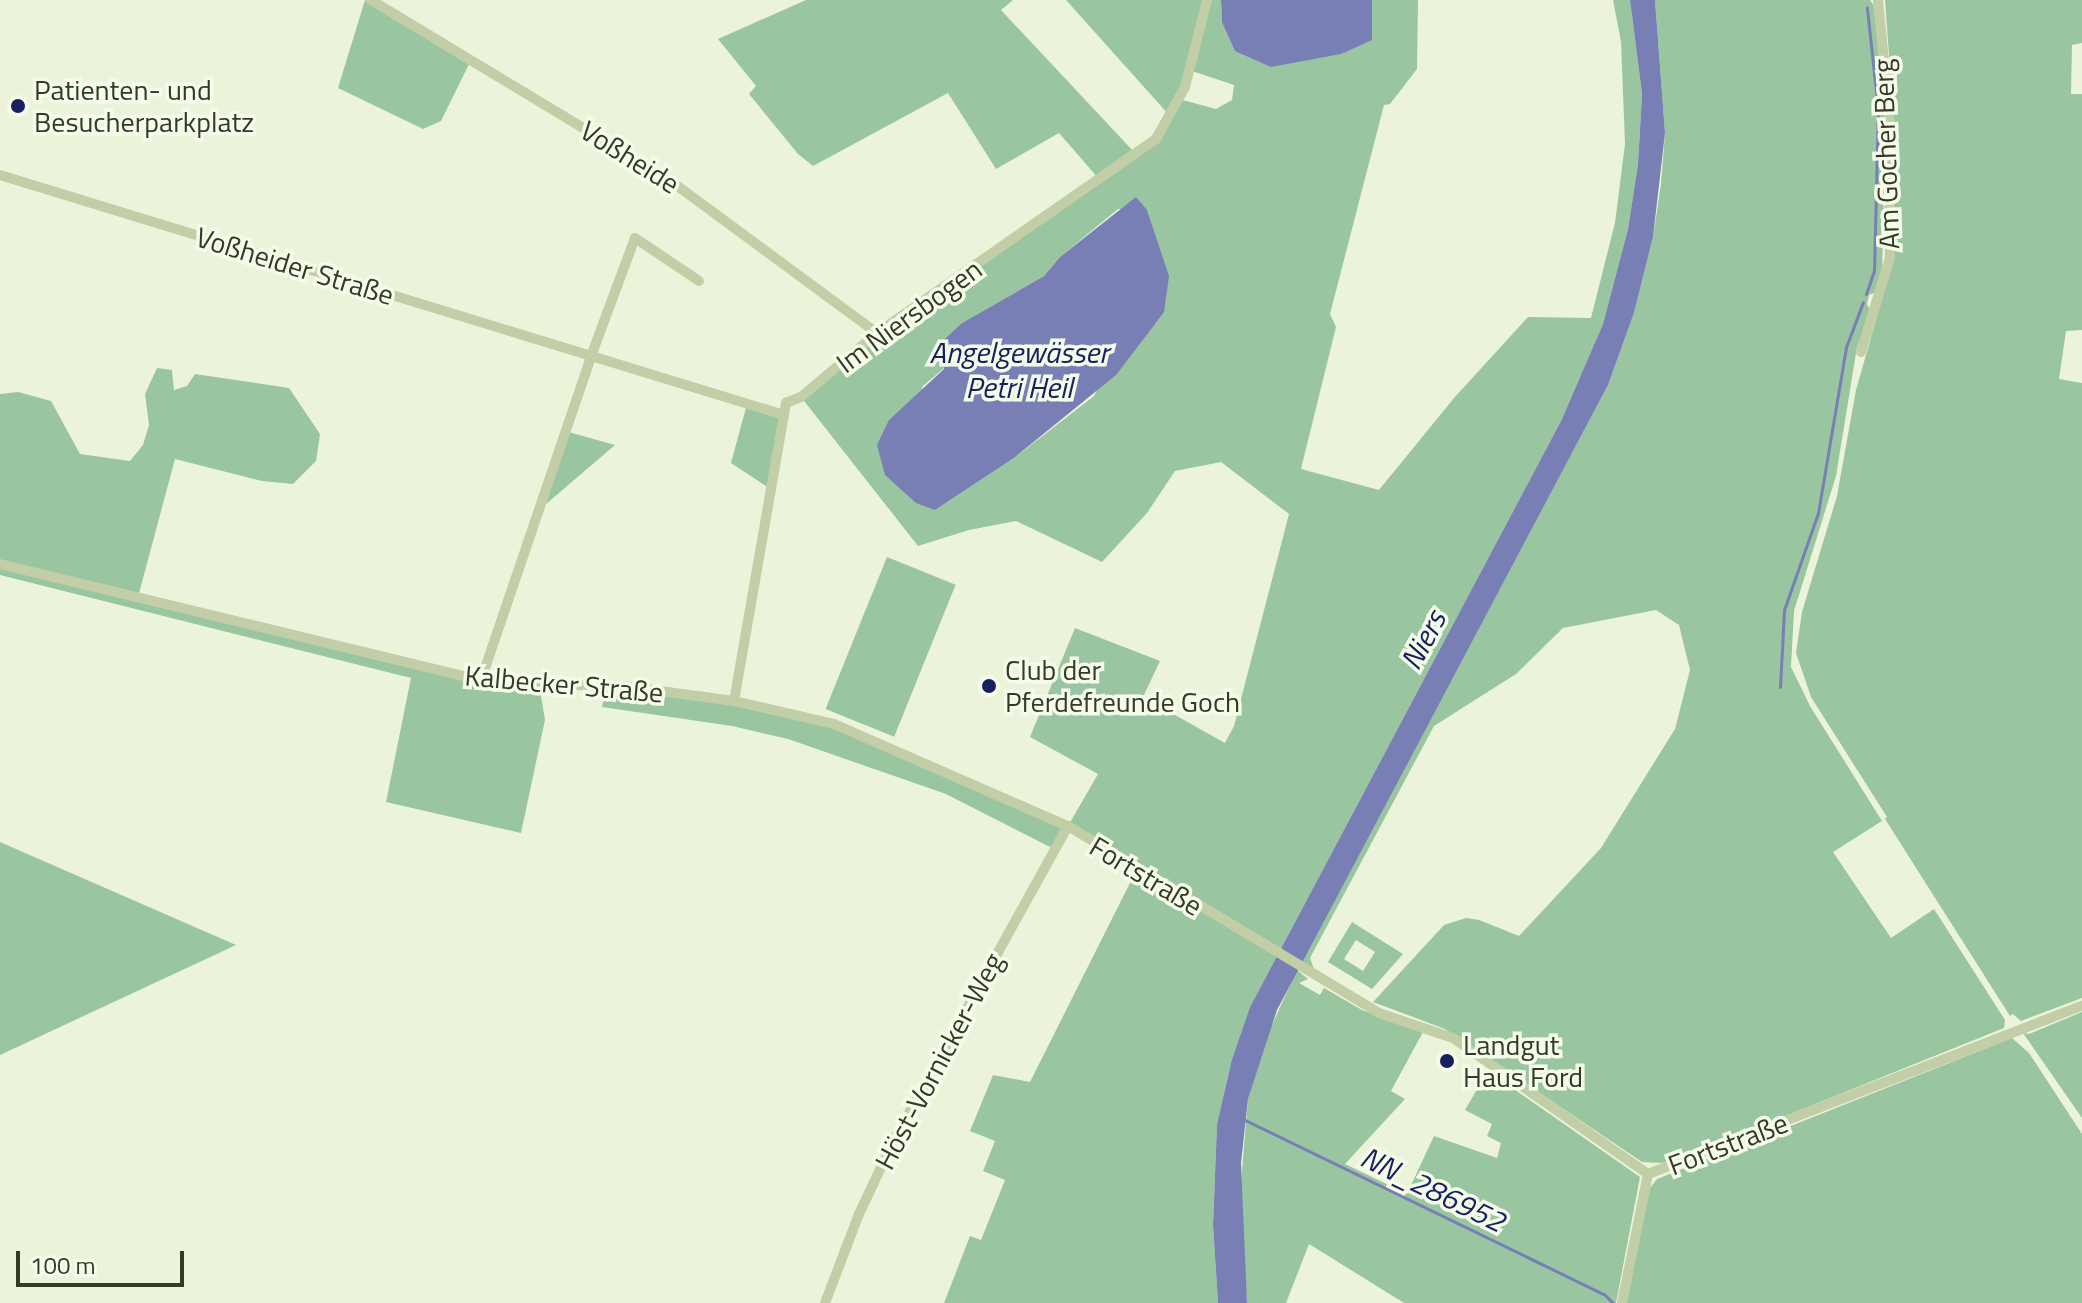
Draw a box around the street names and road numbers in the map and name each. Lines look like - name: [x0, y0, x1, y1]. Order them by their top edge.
- street label: Am Gocher Berg: [1866, 58, 1906, 250]
- street label: Voßheide: [574, 113, 686, 201]
- street label: Voßheider Straße: [192, 220, 398, 312]
- street label: Im Niersbogen: [830, 252, 988, 380]
- street label: Kalbecker Straße: [463, 659, 665, 709]
- street label: Fortstraße: [1084, 829, 1208, 923]
- street label: Höst-Vornicker-Weg: [868, 947, 1010, 1175]
- street label: Fortstraße: [1663, 1106, 1793, 1182]

